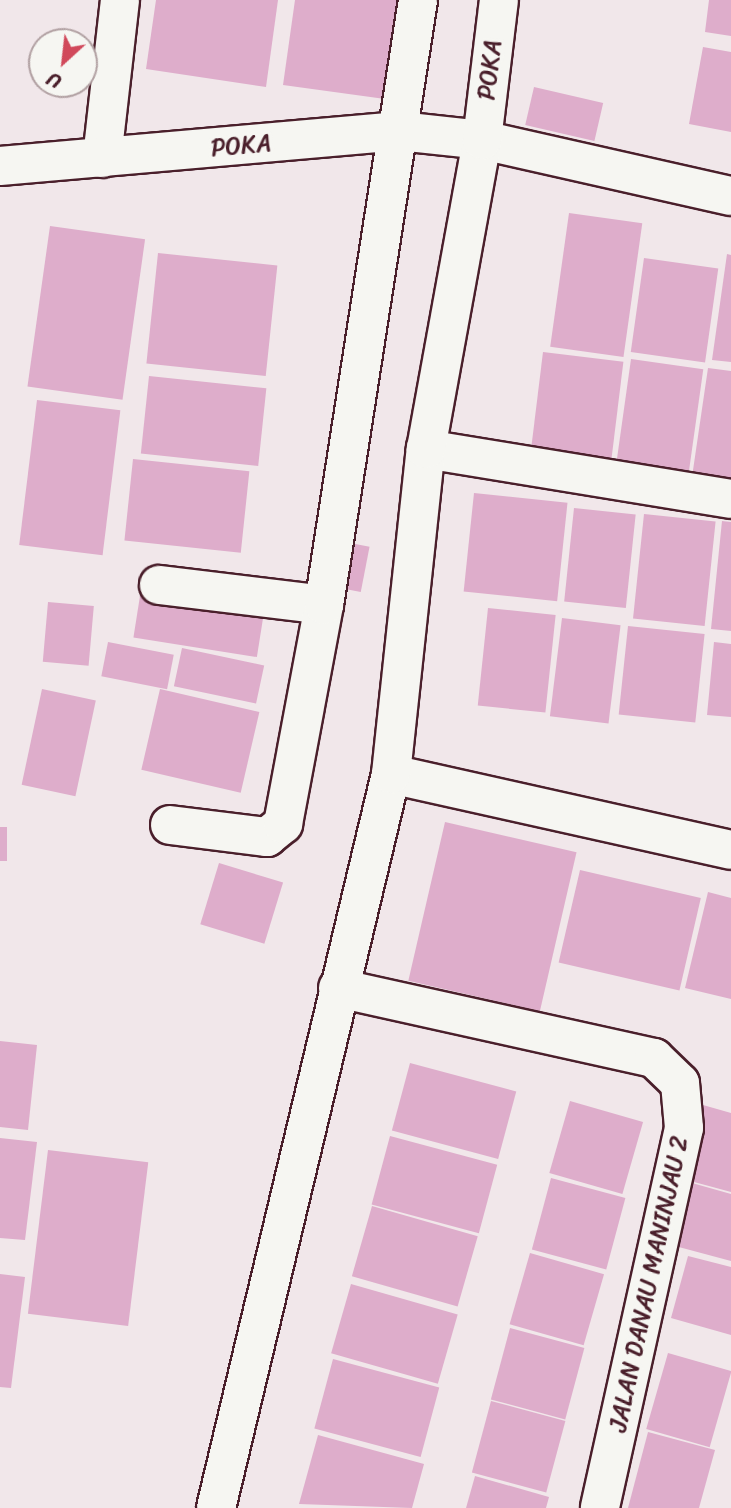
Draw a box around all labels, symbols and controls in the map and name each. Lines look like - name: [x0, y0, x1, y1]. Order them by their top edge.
- north arrow: [28, 28, 98, 98]
- street label: POKA: [472, 38, 508, 102]
- text: U: [41, 63, 67, 98]
- street label: POKA: [210, 129, 272, 163]
- street label: JALAN DANAU MANINJAU 2: [604, 1134, 694, 1434]

